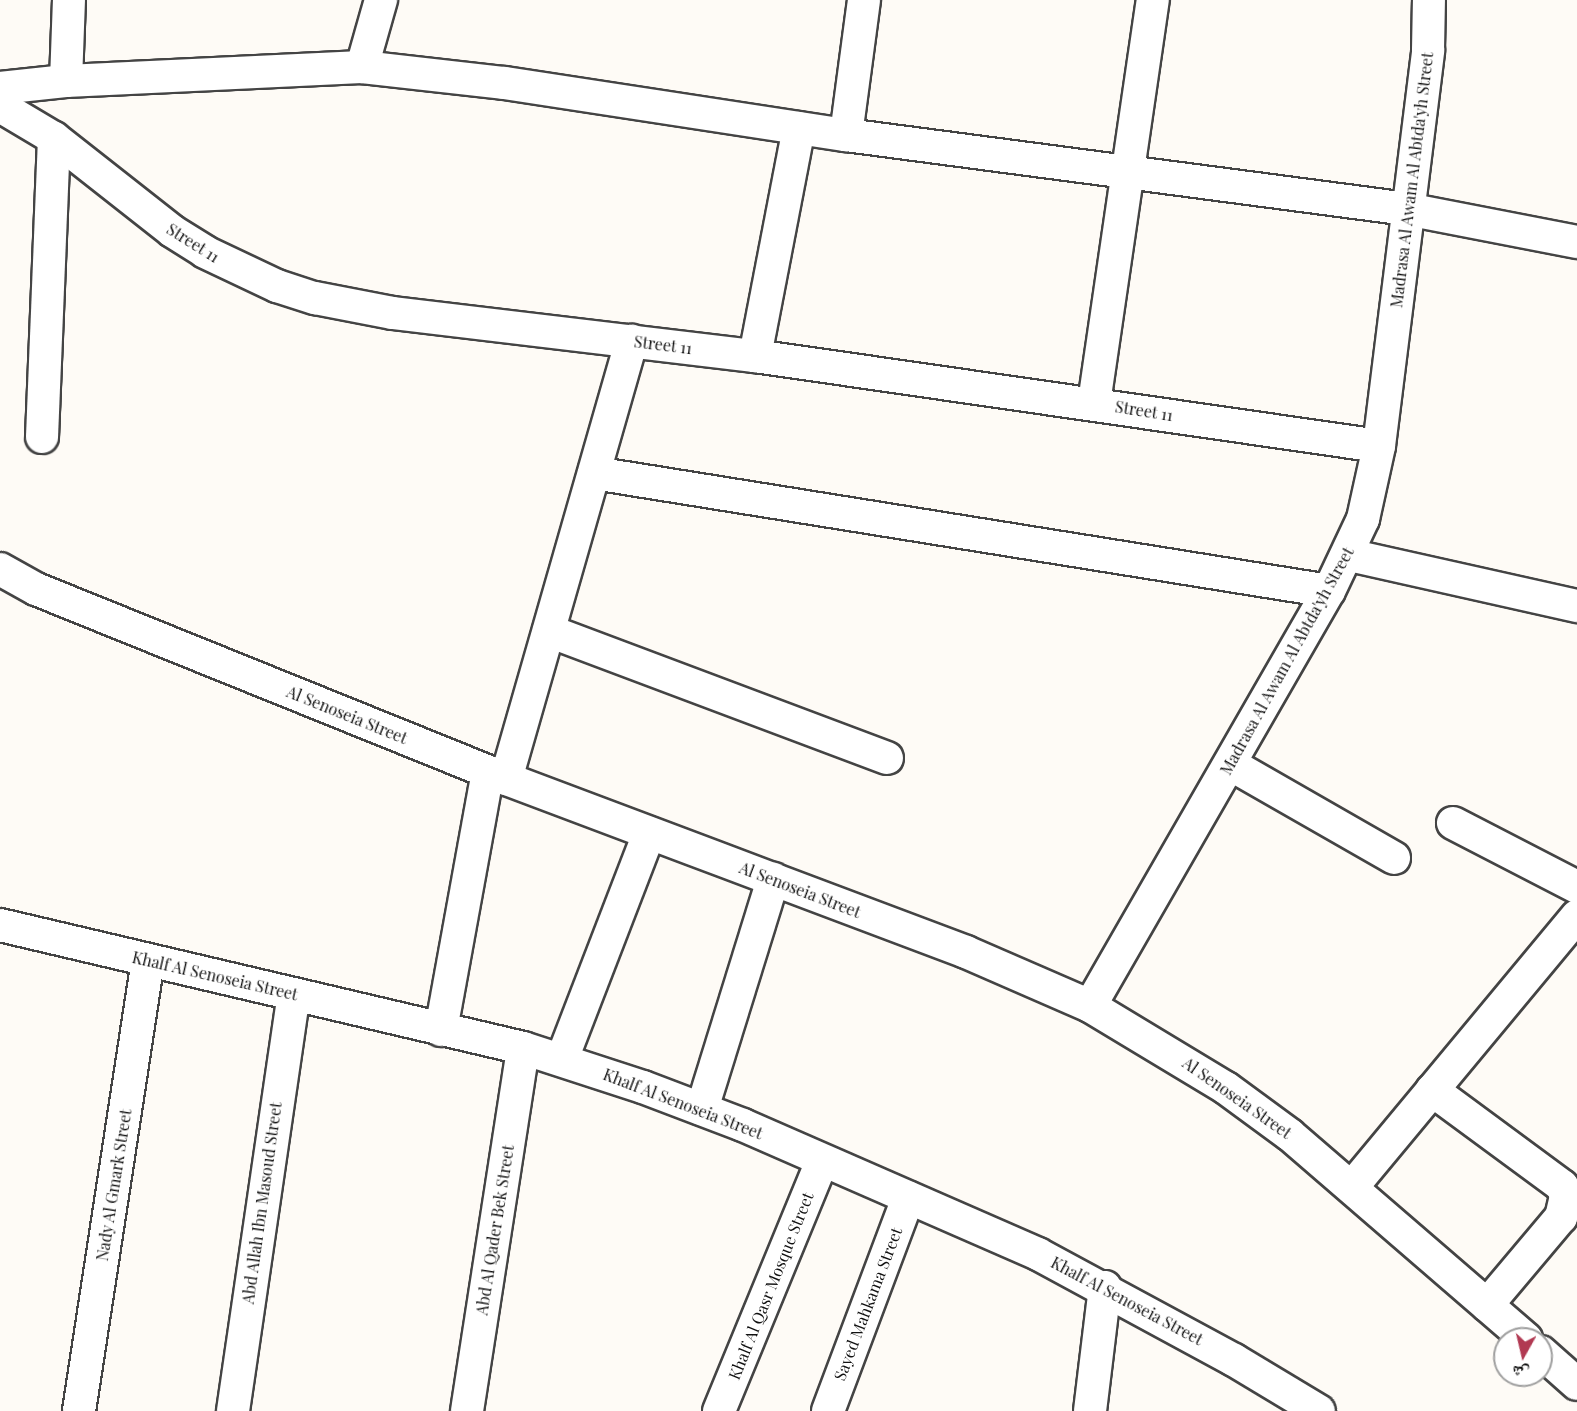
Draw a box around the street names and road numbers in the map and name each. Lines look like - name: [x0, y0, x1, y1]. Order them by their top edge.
- street label: Madrasa Al Awam Al Abtda'yh Street: [1387, 50, 1437, 310]
- street label: Street 11: [163, 219, 223, 267]
- street label: Street 11: [633, 332, 693, 358]
- street label: Street 11: [1113, 397, 1175, 425]
- street label: Madrasa Al Awam Al Abtda'yh Street: [1216, 543, 1358, 779]
- street label: Al Senoseia Street: [284, 682, 410, 748]
- street label: Al Senoseia Street: [737, 858, 863, 922]
- street label: Khalf Al Senoseia Street: [130, 947, 300, 1005]
- street label: Al Senoseia Street: [1179, 1053, 1295, 1143]
- street label: Khalf Al Senoseia Street: [600, 1065, 766, 1143]
- street label: Abd Allah Ibn Masoud Street: [238, 1101, 286, 1305]
- street label: Nady Al Gmark Street: [92, 1107, 136, 1263]
- street label: Abd Al Qader Bek Street: [472, 1143, 518, 1317]
- street label: Khalf Al Qasr Mosque Street: [724, 1189, 818, 1383]
- street label: Sayed Mahkama Street: [830, 1225, 906, 1383]
- street label: Khalf Al Senoseia Street: [1047, 1253, 1207, 1349]

